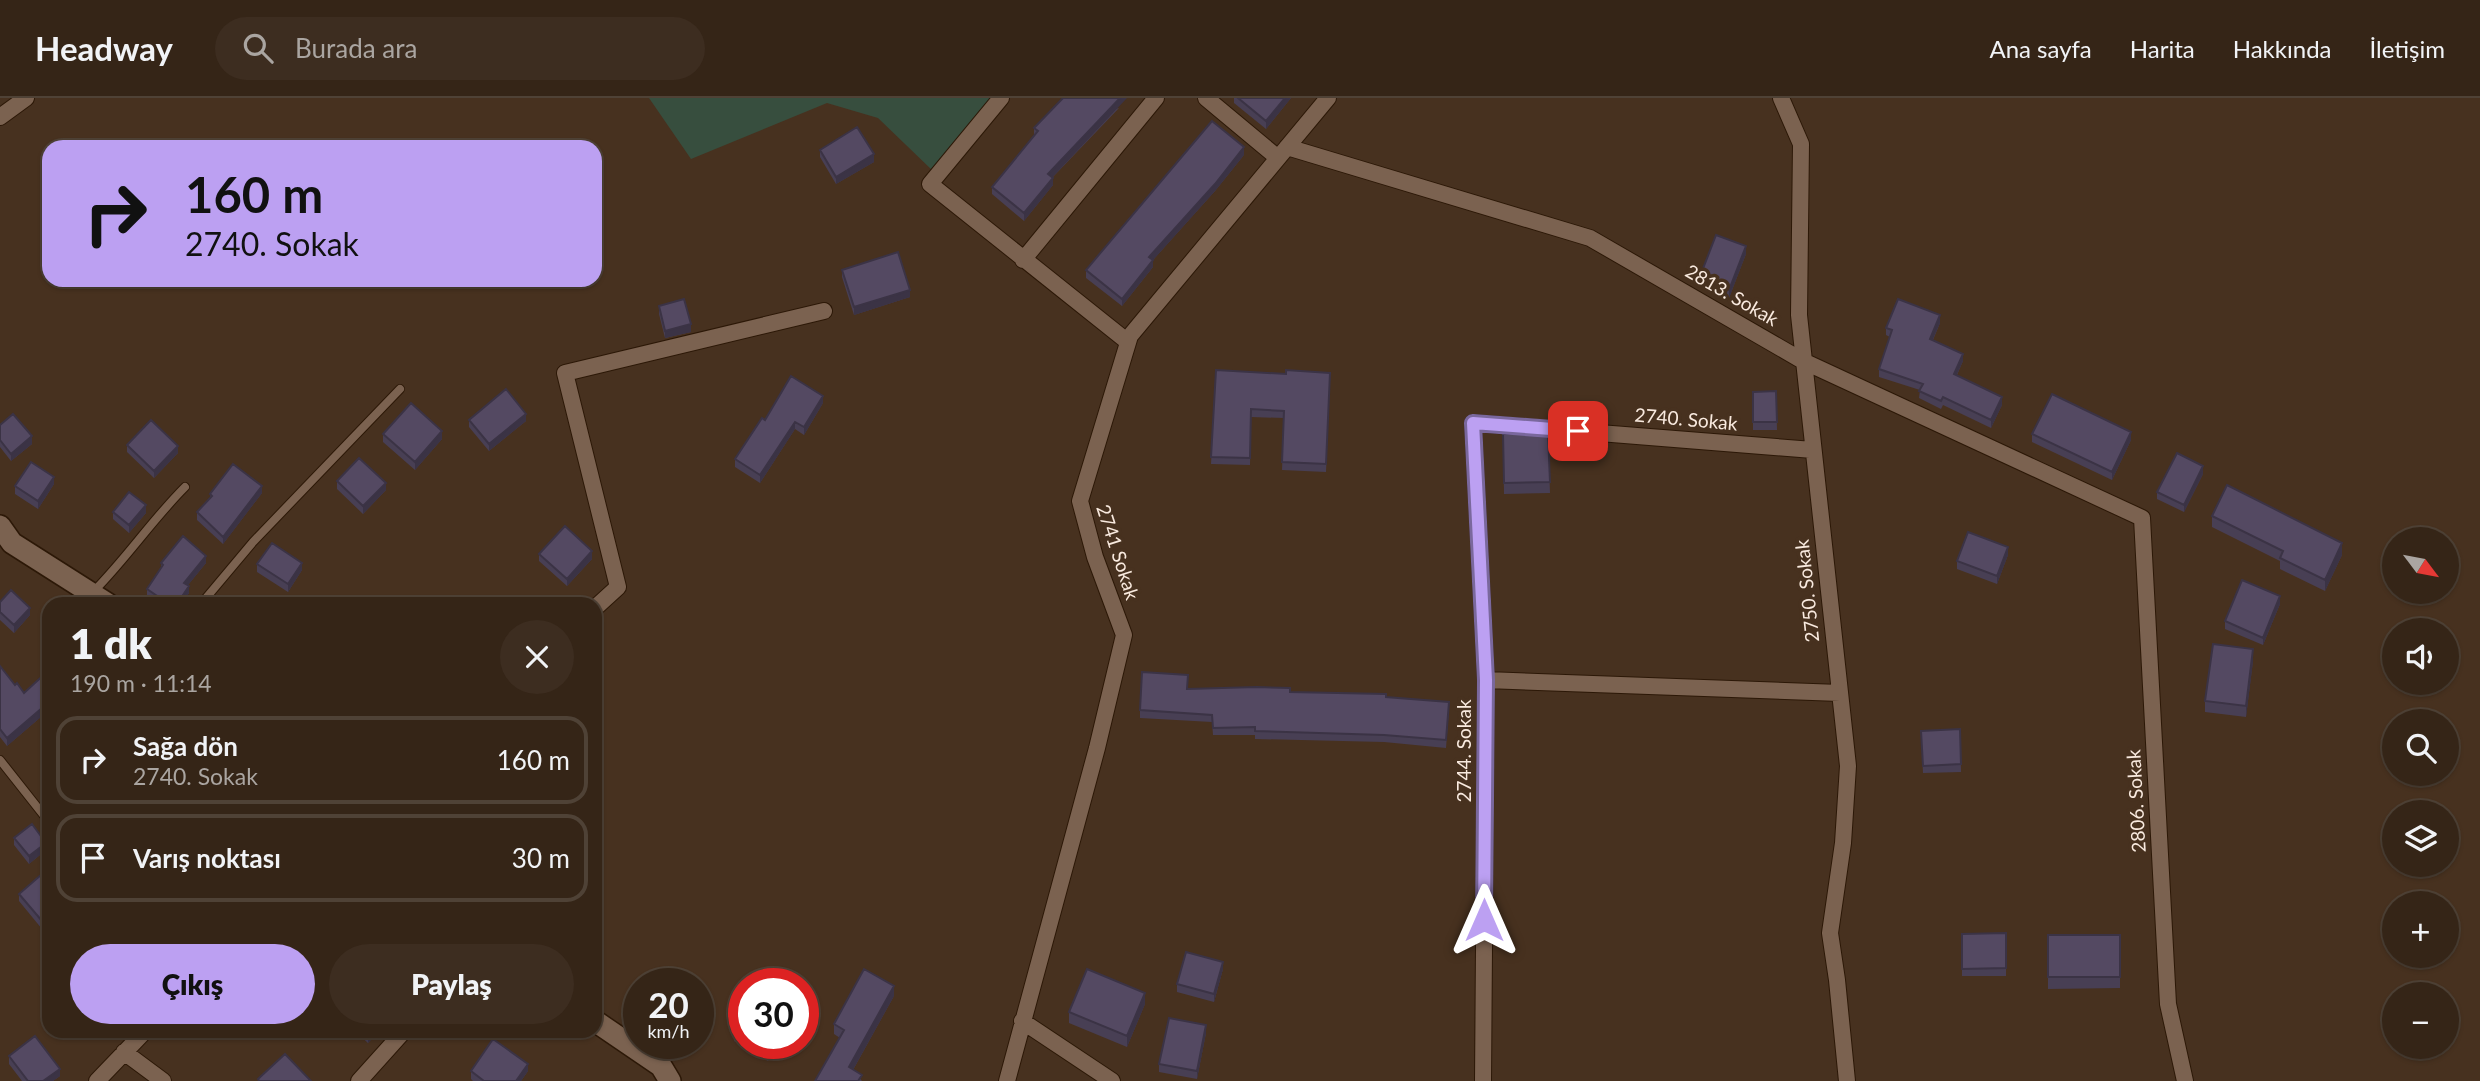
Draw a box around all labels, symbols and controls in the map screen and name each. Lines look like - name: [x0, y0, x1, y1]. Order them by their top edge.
- search box: [215, 17, 705, 80]
- text: Headway: [35, 28, 173, 68]
- icon: search: [239, 29, 277, 67]
- text: Burada ara: [295, 32, 417, 64]
- text: Ana sayfa: [1989, 34, 2092, 63]
- text: Harita: [2130, 34, 2195, 63]
- text: Hakkında: [2233, 34, 2332, 63]
- text: İletişim: [2370, 34, 2445, 63]
- text: 160 m: [185, 165, 323, 223]
- icon: right: [70, 168, 161, 259]
- text: 2740. Sokak: [185, 224, 359, 263]
- street label: 2813. Sokak: [1682, 259, 1783, 330]
- pin: [1548, 401, 1608, 461]
- street label: 2740. Sokak: [1634, 403, 1739, 434]
- icon: arrive: [1559, 412, 1597, 450]
- street label: 2741 Sokak: [1092, 501, 1145, 603]
- north arrow: [2382, 527, 2459, 604]
- map controls: [2382, 527, 2459, 1059]
- street label: 2750. Sokak: [1790, 538, 1823, 644]
- text: 1 dk: [70, 618, 152, 668]
- button: sound: [2382, 618, 2459, 695]
- button: close: [500, 620, 574, 694]
- text: 190 m · 11:14: [70, 669, 212, 697]
- street label: 2744. Sokak: [1452, 699, 1475, 803]
- button: search: [2382, 709, 2459, 786]
- text: Sağa dön: [133, 730, 238, 762]
- icon: right: [74, 741, 112, 779]
- text: 160 m: [497, 744, 570, 776]
- street label: 2806. Sokak: [2121, 749, 2150, 853]
- text: 2740. Sokak: [133, 762, 258, 790]
- button: layers: [2382, 800, 2459, 877]
- icon: arrive: [74, 839, 112, 877]
- text: Varış noktası: [133, 842, 281, 874]
- text: 30 m: [512, 842, 570, 874]
- position arrow: [1447, 883, 1521, 957]
- button: +: [2382, 891, 2459, 968]
- button: Çıkış: [70, 944, 315, 1024]
- button: Paylaş: [329, 944, 574, 1024]
- speed limit sign: 30: [728, 968, 819, 1059]
- button: −: [2382, 982, 2459, 1059]
- text: 20: [648, 983, 689, 1025]
- text: km/h: [647, 1020, 690, 1042]

